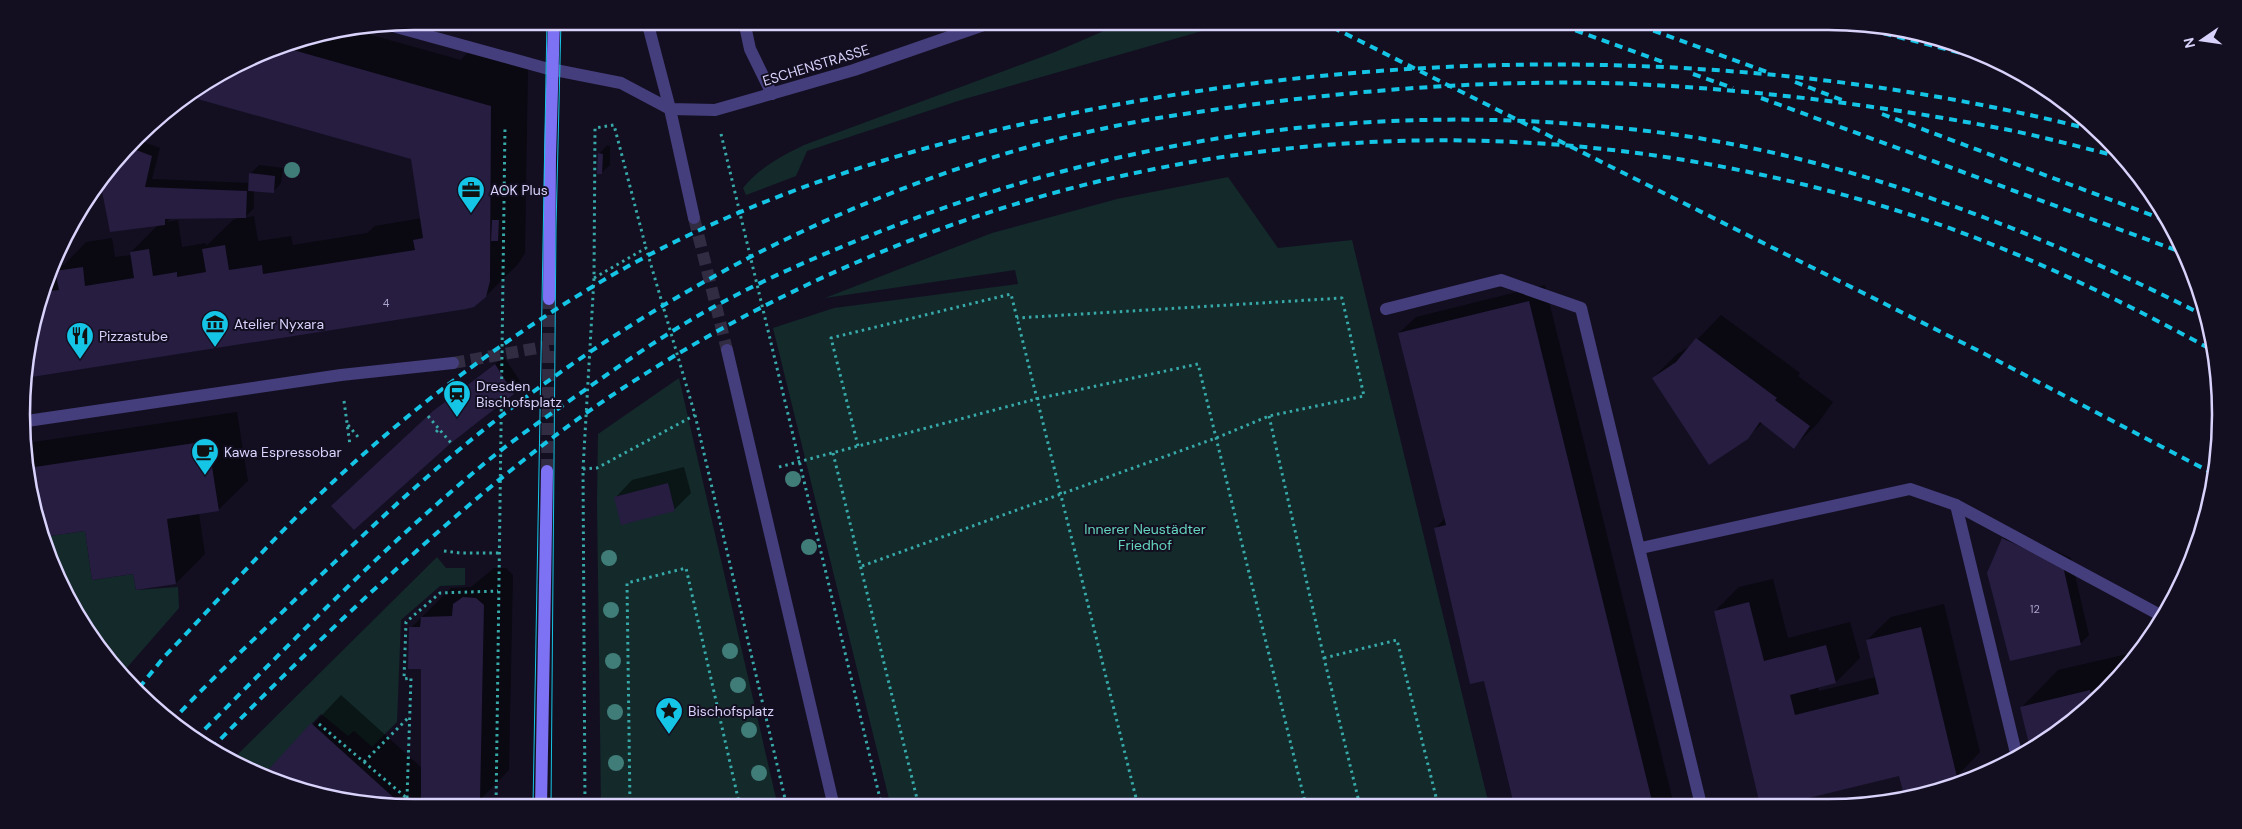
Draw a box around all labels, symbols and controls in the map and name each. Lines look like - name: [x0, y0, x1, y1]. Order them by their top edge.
- north arrow: [2177, 15, 2227, 65]
- text: N: [2179, 36, 2199, 50]
- street label: ESCHENSTRASSE: [760, 40, 872, 90]
- office icon: AOK Plus: [456, 175, 486, 214]
- place label: AOK Plus: [490, 181, 548, 199]
- house number: 4: [383, 296, 390, 310]
- museum icon: Atelier Nyxara: [200, 309, 230, 348]
- place label: Atelier Nyxara: [234, 315, 324, 333]
- restaurant icon: Pizzastube: [65, 321, 95, 360]
- place label: Pizzastube: [99, 327, 168, 345]
- place label: Dresden Bischofsplatz: [476, 377, 562, 411]
- station icon: Dresden Bischofsplatz: [442, 379, 472, 418]
- cafe icon: Kawa Espressobar: [190, 437, 220, 476]
- place label: Kawa Espressobar: [224, 443, 342, 461]
- park label: Innerer Neustädter Friedhof: [1084, 520, 1206, 554]
- house number: 12: [2030, 602, 2040, 616]
- place icon: Bischofsplatz: [654, 696, 684, 735]
- place label: Bischofsplatz: [688, 702, 774, 720]

